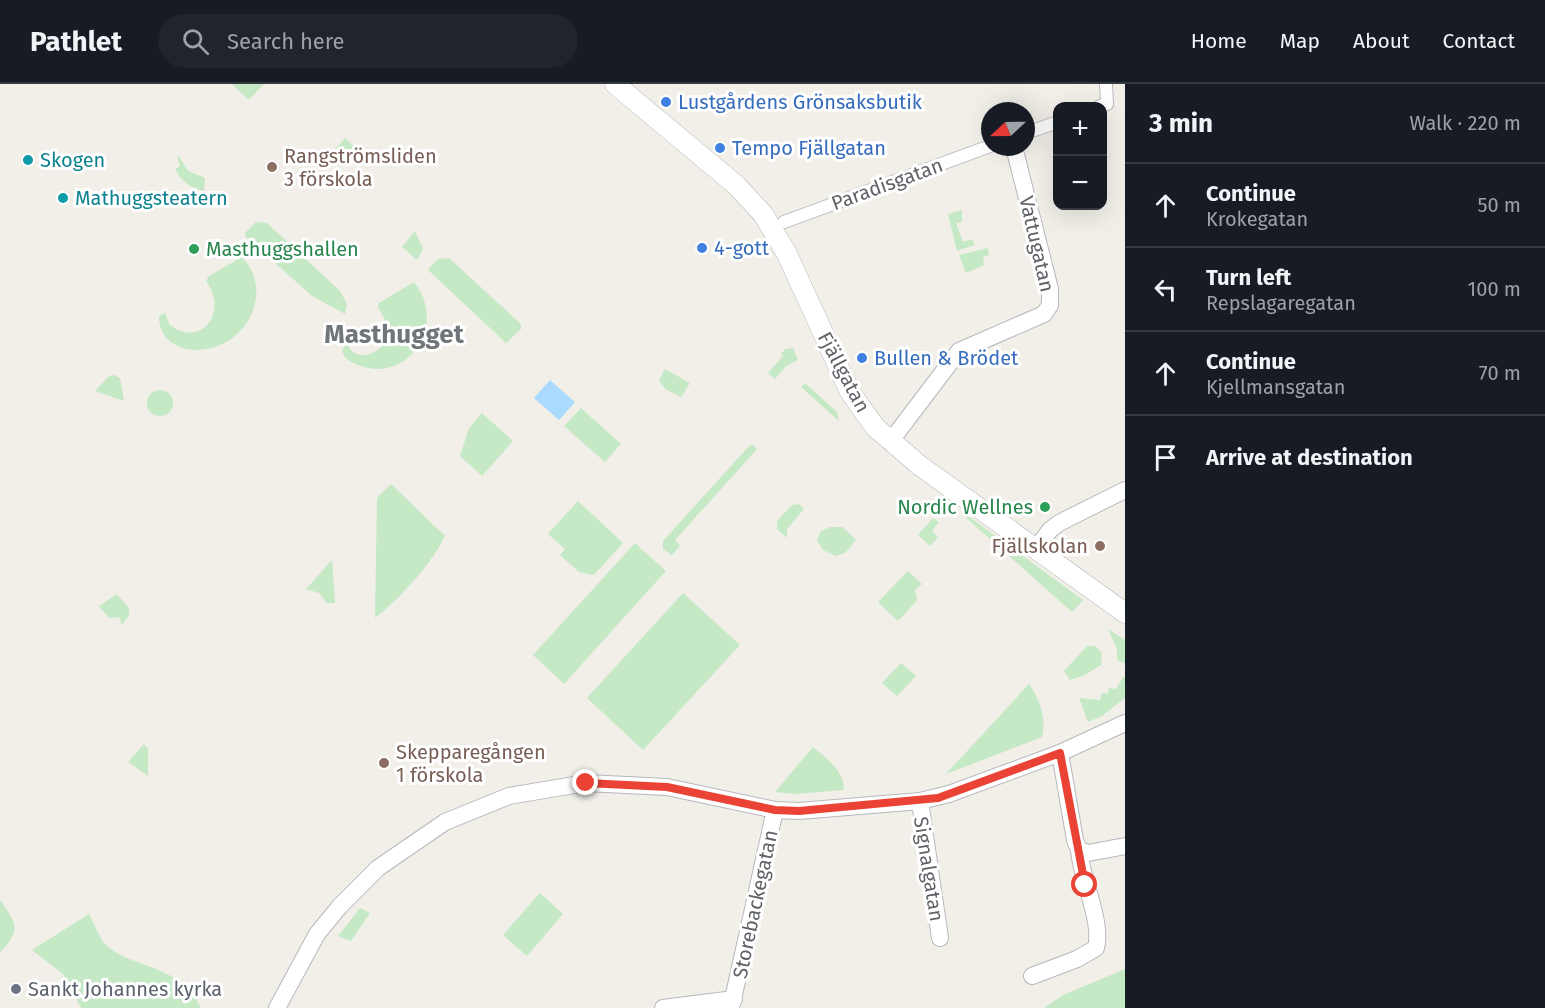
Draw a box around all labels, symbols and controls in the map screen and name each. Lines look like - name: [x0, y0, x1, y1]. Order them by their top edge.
- search box: [158, 14, 578, 68]
- text: Pathlet: [30, 25, 122, 58]
- icon: search: [179, 25, 212, 58]
- text: Search here: [227, 28, 345, 55]
- text: Home: [1191, 28, 1247, 54]
- text: Map: [1280, 28, 1320, 54]
- text: About: [1353, 28, 1410, 54]
- text: Contact: [1443, 28, 1515, 54]
- place label: Lustgårdens Grönsaksbutik: [678, 90, 923, 114]
- marker: Lustgårdens Grönsaksbutik: [659, 95, 673, 109]
- north arrow: [981, 102, 1035, 156]
- map controls: [1053, 102, 1107, 210]
- button: +: [1053, 102, 1107, 156]
- text: 3 min: [1149, 108, 1213, 139]
- text: Walk · 220 m: [1410, 111, 1521, 135]
- place label: Tempo Fjällgatan: [732, 136, 886, 160]
- marker: Tempo Fjällgatan: [713, 141, 727, 155]
- place label: Rangströmsliden 3 förskola: [284, 144, 437, 191]
- place label: Skogen: [40, 148, 105, 172]
- marker: Skogen: [21, 153, 35, 167]
- street label: Paradisgatan: [828, 153, 946, 215]
- button: −: [1053, 156, 1107, 210]
- marker: Rangströmsliden 3 förskola: [265, 160, 279, 174]
- text: Continue: [1206, 180, 1296, 207]
- place label: Mathuggsteatern: [75, 186, 228, 210]
- icon: ahead: [1149, 189, 1182, 222]
- marker: Mathuggsteatern: [56, 191, 70, 205]
- text: 50 m: [1477, 193, 1521, 217]
- street label: Vattugatan: [1014, 194, 1060, 294]
- text: Krokegatan: [1206, 207, 1308, 231]
- place label: 4-gott: [714, 236, 770, 260]
- place label: Masthuggshallen: [206, 237, 359, 261]
- marker: 4-gott: [695, 241, 709, 255]
- marker: Masthuggshallen: [187, 242, 201, 256]
- text: Turn left: [1206, 264, 1291, 291]
- icon: left: [1149, 273, 1182, 306]
- text: 100 m: [1468, 277, 1521, 301]
- text: Repslagaregatan: [1206, 291, 1356, 315]
- district label: Masthugget: [324, 319, 465, 350]
- street label: Fjällgatan: [813, 328, 875, 416]
- place label: Bullen & Brödet: [874, 346, 1019, 370]
- text: Continue: [1206, 348, 1296, 375]
- marker: Bullen & Brödet: [855, 351, 869, 365]
- icon: ahead: [1149, 357, 1182, 390]
- text: 70 m: [1479, 361, 1521, 385]
- text: Kjellmansgatan: [1206, 375, 1345, 399]
- icon: arrive: [1149, 441, 1182, 474]
- text: Arrive at destination: [1206, 444, 1413, 471]
- place label: Nordic Wellnes: [897, 495, 1033, 519]
- marker: Nordic Wellnes: [1038, 500, 1052, 514]
- place label: Fjällskolan: [991, 534, 1088, 558]
- marker: Fjällskolan: [1093, 539, 1107, 553]
- place label: Skepparegången 1 förskola: [396, 740, 546, 787]
- marker: Skepparegången 1 förskola: [377, 756, 391, 770]
- route end: [572, 769, 598, 795]
- street label: Signalgatan: [909, 815, 949, 923]
- street label: Storebackegatan: [728, 828, 782, 980]
- route start: [1071, 871, 1097, 897]
- place label: Sankt Johannes kyrka: [28, 977, 222, 1001]
- marker: Sankt Johannes kyrka: [9, 982, 23, 996]

